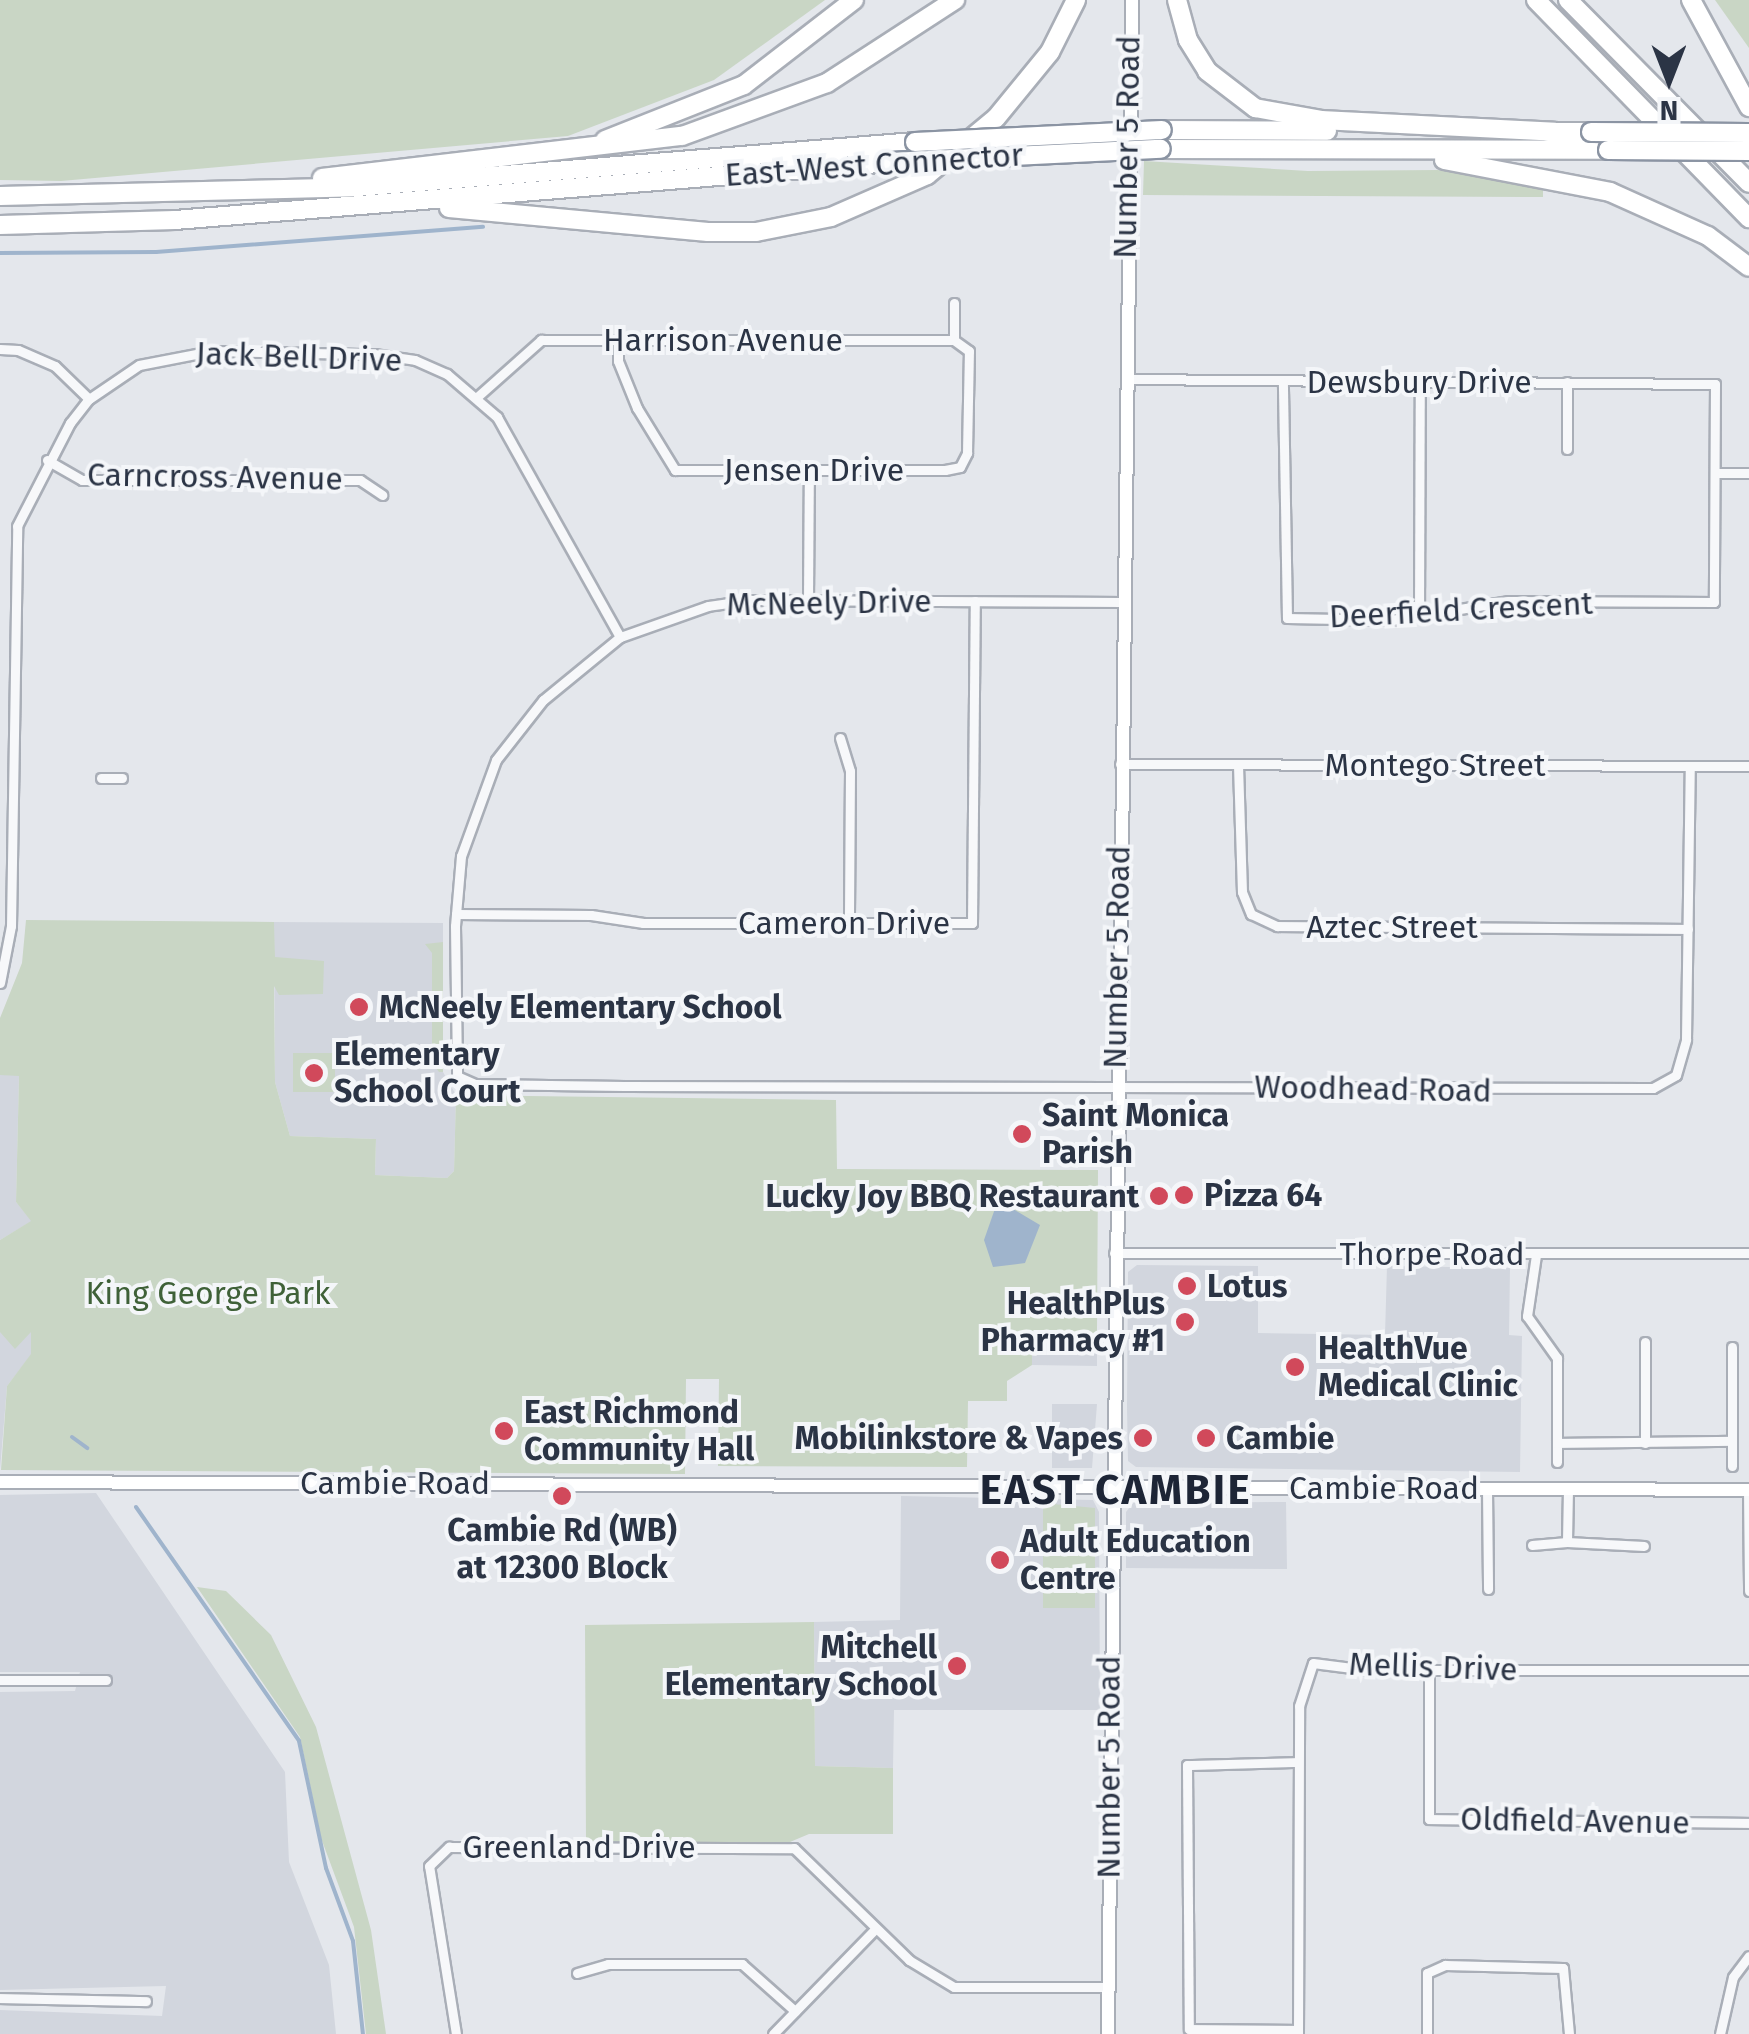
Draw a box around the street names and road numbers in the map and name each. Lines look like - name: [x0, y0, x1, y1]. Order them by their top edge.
- street label: Number 5 Road: [1106, 35, 1148, 259]
- street label: East-West Connector: [724, 135, 1024, 195]
- street label: Harrison Avenue: [603, 321, 843, 359]
- street label: Jack Bell Drive: [195, 334, 403, 380]
- street label: Dewsbury Drive: [1306, 363, 1532, 401]
- street label: Jensen Drive: [724, 451, 904, 489]
- street label: Carncross Avenue: [87, 456, 343, 498]
- street label: McNeely Drive: [726, 582, 932, 624]
- street label: Deerfield Crescent: [1328, 584, 1594, 636]
- street label: Montego Street: [1325, 746, 1545, 784]
- street label: Number 5 Road: [1096, 845, 1138, 1069]
- street label: Cameron Drive: [738, 904, 950, 942]
- street label: Aztec Street: [1306, 908, 1478, 946]
- street label: Woodhead Road: [1254, 1068, 1492, 1110]
- street label: Thorpe Road: [1339, 1235, 1525, 1273]
- street label: Cambie Road: [300, 1464, 490, 1502]
- street label: Cambie Road: [1289, 1469, 1479, 1507]
- street label: Mellis Drive: [1348, 1645, 1518, 1689]
- street label: Number 5 Road: [1090, 1655, 1128, 1879]
- street label: Oldfield Avenue: [1460, 1800, 1690, 1842]
- street label: Greenland Drive: [462, 1828, 696, 1866]

